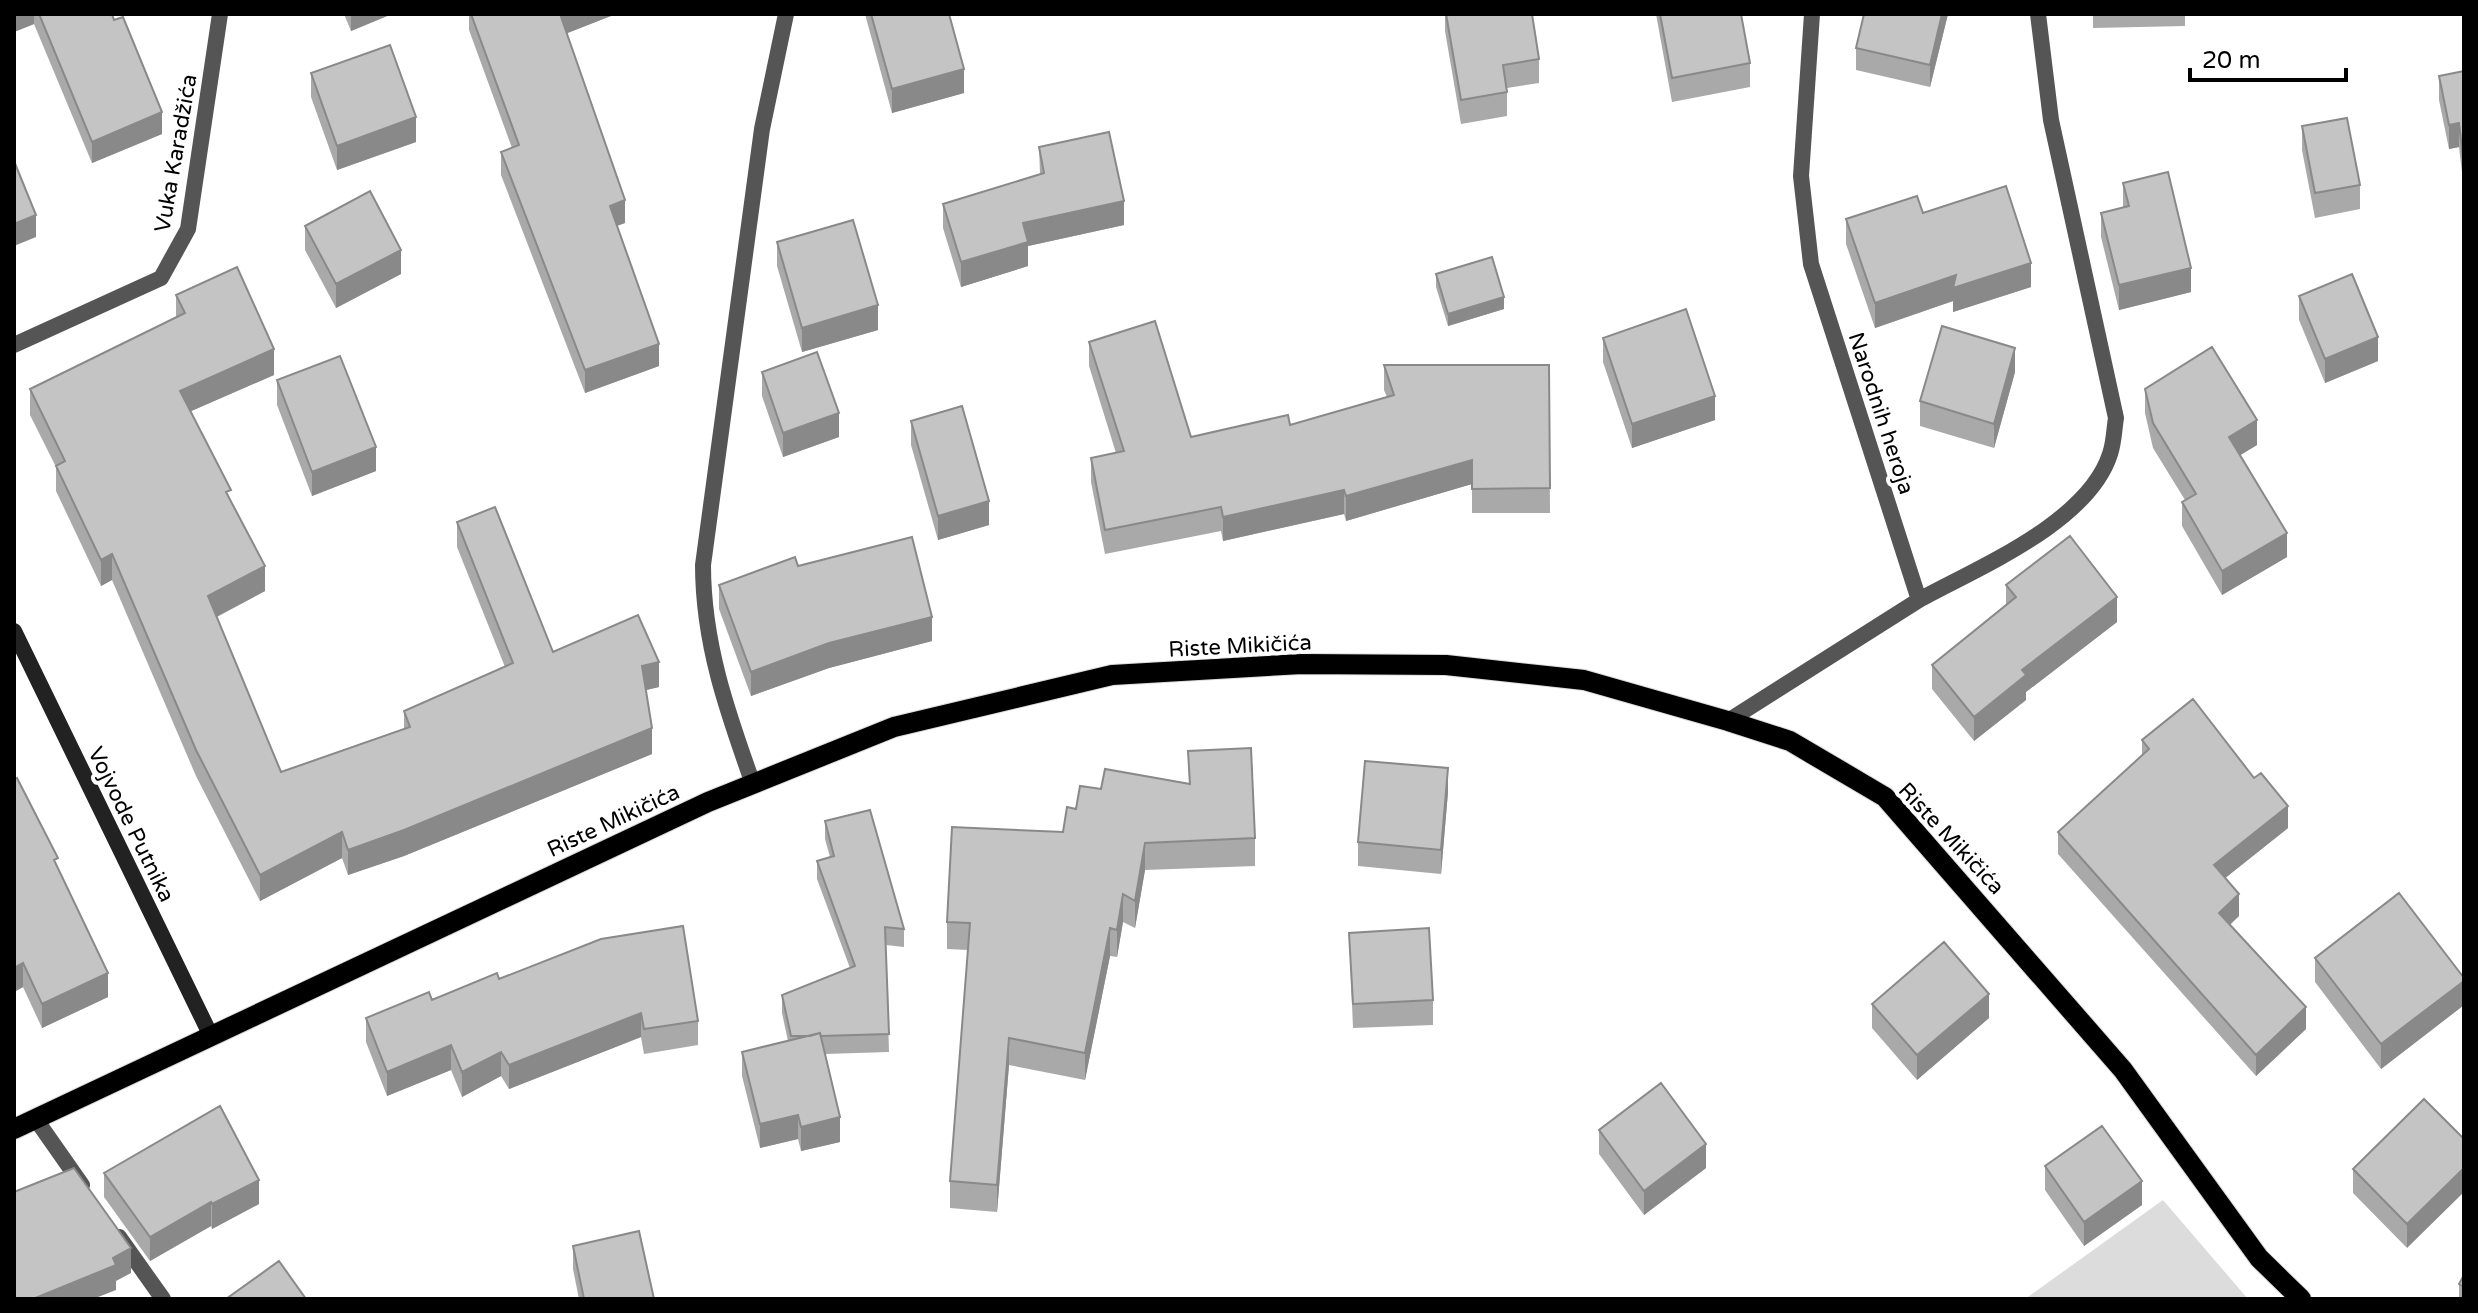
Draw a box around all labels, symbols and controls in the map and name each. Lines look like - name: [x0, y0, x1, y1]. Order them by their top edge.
- scale bar: [2190, 32, 2346, 82]
- text: 20 m: [2202, 46, 2260, 75]
- street label: Vuka Karadžića: [149, 72, 203, 234]
- street label: Narodnih heroja: [1843, 329, 1919, 498]
- street label: Riste Mikičića: [1168, 629, 1312, 663]
- street label: Vojvode Putnika: [82, 743, 180, 906]
- street label: Riste Mikičića: [1893, 777, 2010, 900]
- street label: Riste Mikičića: [543, 779, 684, 863]

